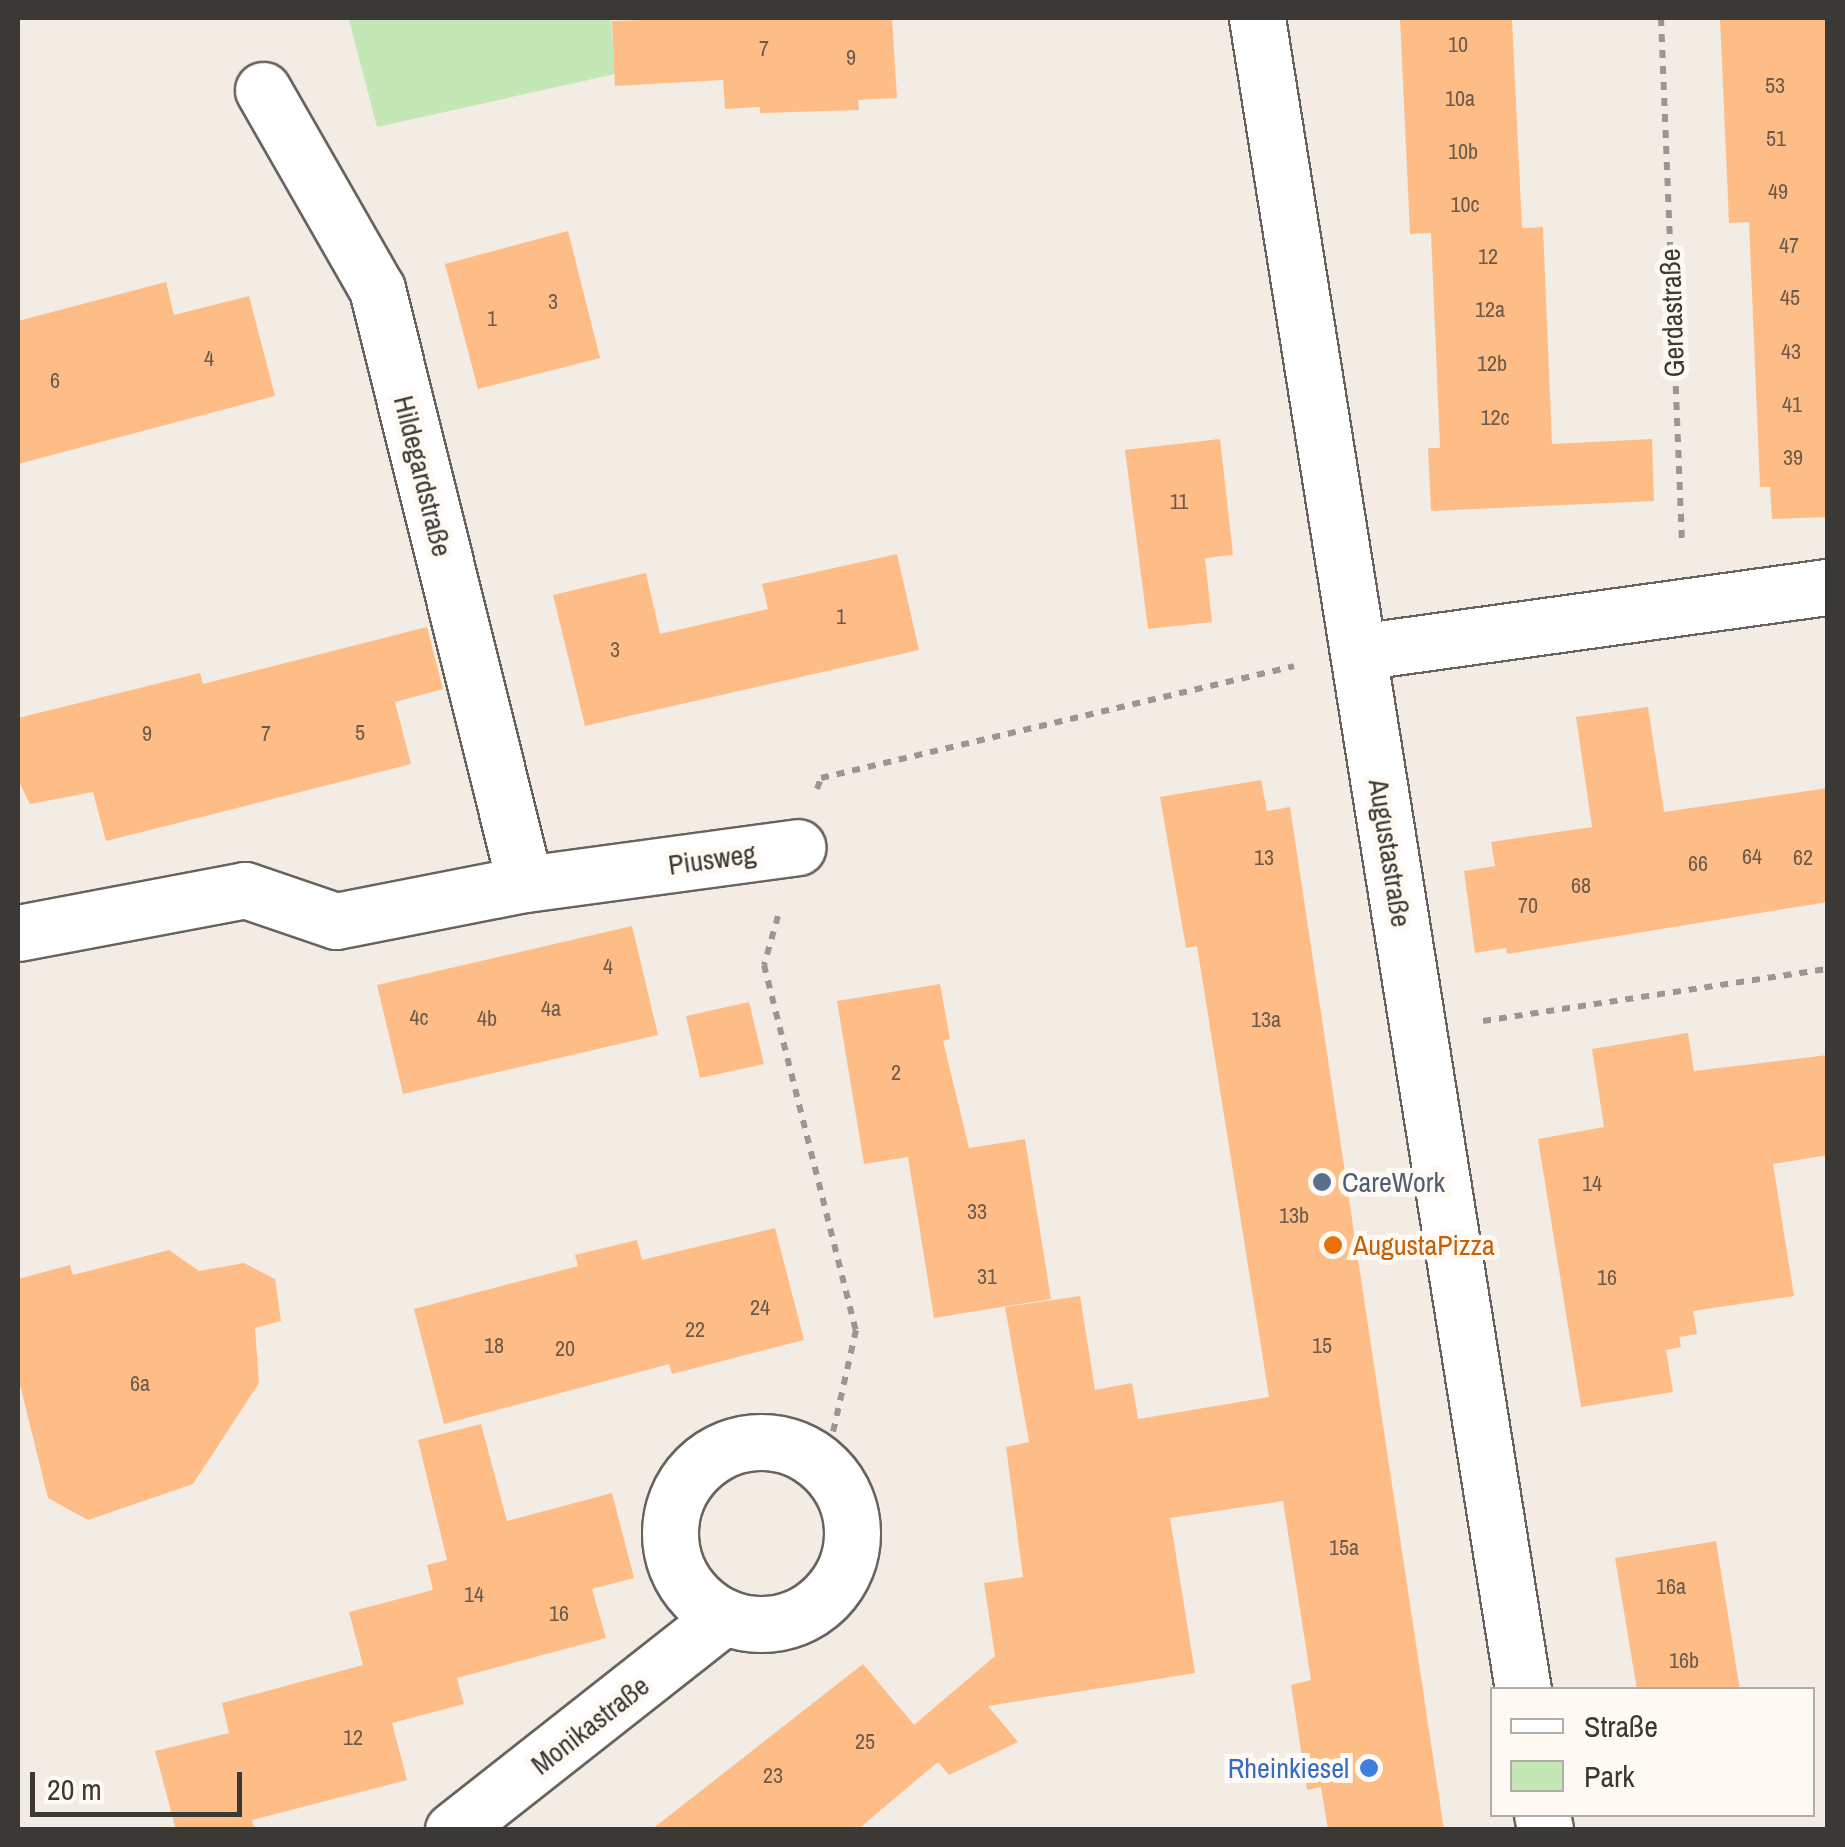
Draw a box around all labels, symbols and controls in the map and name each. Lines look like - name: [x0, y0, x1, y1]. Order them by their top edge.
- house number: 10: [1448, 32, 1468, 58]
- house number: 7: [759, 36, 769, 62]
- house number: 9: [846, 45, 856, 71]
- house number: 53: [1765, 73, 1785, 99]
- house number: 10a: [1445, 86, 1475, 112]
- house number: 51: [1766, 126, 1786, 152]
- house number: 10b: [1448, 139, 1478, 165]
- house number: 49: [1768, 179, 1788, 205]
- house number: 10c: [1450, 192, 1480, 218]
- house number: 47: [1779, 233, 1799, 259]
- house number: 12: [1478, 244, 1498, 270]
- street label: Gerdastraße: [1653, 248, 1691, 378]
- house number: 45: [1780, 285, 1800, 311]
- house number: 3: [548, 289, 558, 315]
- house number: 12a: [1475, 297, 1505, 323]
- house number: 1: [487, 306, 497, 332]
- house number: 43: [1781, 339, 1801, 365]
- house number: 4: [204, 346, 214, 372]
- house number: 12b: [1477, 351, 1507, 377]
- house number: 6: [50, 368, 60, 394]
- street label: Hildegardstraße: [387, 392, 459, 560]
- house number: 41: [1782, 392, 1802, 418]
- house number: 12c: [1480, 405, 1510, 431]
- house number: 39: [1783, 445, 1803, 471]
- house number: 11: [1170, 489, 1188, 515]
- house number: 1: [836, 604, 846, 630]
- house number: 3: [610, 637, 620, 663]
- house number: 5: [355, 720, 365, 746]
- house number: 9: [142, 721, 152, 747]
- house number: 7: [261, 721, 271, 747]
- street label: Augustastraße: [1362, 777, 1418, 929]
- street label: Piusweg: [666, 836, 758, 882]
- house number: 64: [1742, 844, 1762, 870]
- house number: 13: [1254, 845, 1274, 871]
- house number: 62: [1793, 845, 1813, 871]
- house number: 66: [1688, 851, 1708, 877]
- house number: 68: [1571, 873, 1591, 899]
- house number: 70: [1518, 893, 1538, 919]
- house number: 4: [603, 954, 613, 980]
- house number: 4a: [541, 996, 561, 1022]
- house number: 4c: [409, 1005, 429, 1031]
- house number: 4b: [477, 1006, 497, 1032]
- house number: 13a: [1251, 1007, 1281, 1033]
- house number: 2: [891, 1060, 901, 1086]
- place label: CareWork: [1342, 1165, 1445, 1199]
- marker: CareWork: [1311, 1171, 1333, 1193]
- house number: 14: [1582, 1171, 1602, 1197]
- house number: 33: [967, 1199, 987, 1225]
- house number: 13b: [1279, 1203, 1309, 1229]
- place label: AugustaPizza: [1353, 1228, 1495, 1262]
- marker: AugustaPizza: [1322, 1234, 1344, 1256]
- house number: 31: [977, 1264, 997, 1290]
- house number: 16: [1597, 1265, 1617, 1291]
- house number: 24: [750, 1295, 770, 1321]
- house number: 22: [685, 1317, 705, 1343]
- house number: 18: [484, 1333, 504, 1359]
- house number: 15: [1312, 1333, 1332, 1359]
- house number: 20: [555, 1336, 575, 1362]
- house number: 6a: [130, 1371, 150, 1397]
- house number: 15a: [1329, 1535, 1359, 1561]
- house number: 16a: [1656, 1574, 1686, 1600]
- house number: 14: [464, 1582, 484, 1608]
- house number: 16: [549, 1601, 569, 1627]
- house number: 16b: [1669, 1648, 1699, 1674]
- street label: Monikastraße: [524, 1669, 656, 1781]
- legend: [1490, 1687, 1815, 1817]
- text: Straße: [1584, 1706, 1658, 1746]
- house number: 12: [343, 1725, 363, 1751]
- house number: 25: [855, 1729, 875, 1755]
- place label: Rheinkiesel: [1228, 1751, 1349, 1785]
- scale bar: [35, 1752, 248, 1814]
- text: Park: [1584, 1756, 1635, 1796]
- marker: Rheinkiesel: [1358, 1757, 1380, 1779]
- house number: 23: [763, 1763, 783, 1789]
- text: 20 m: [47, 1769, 102, 1809]

